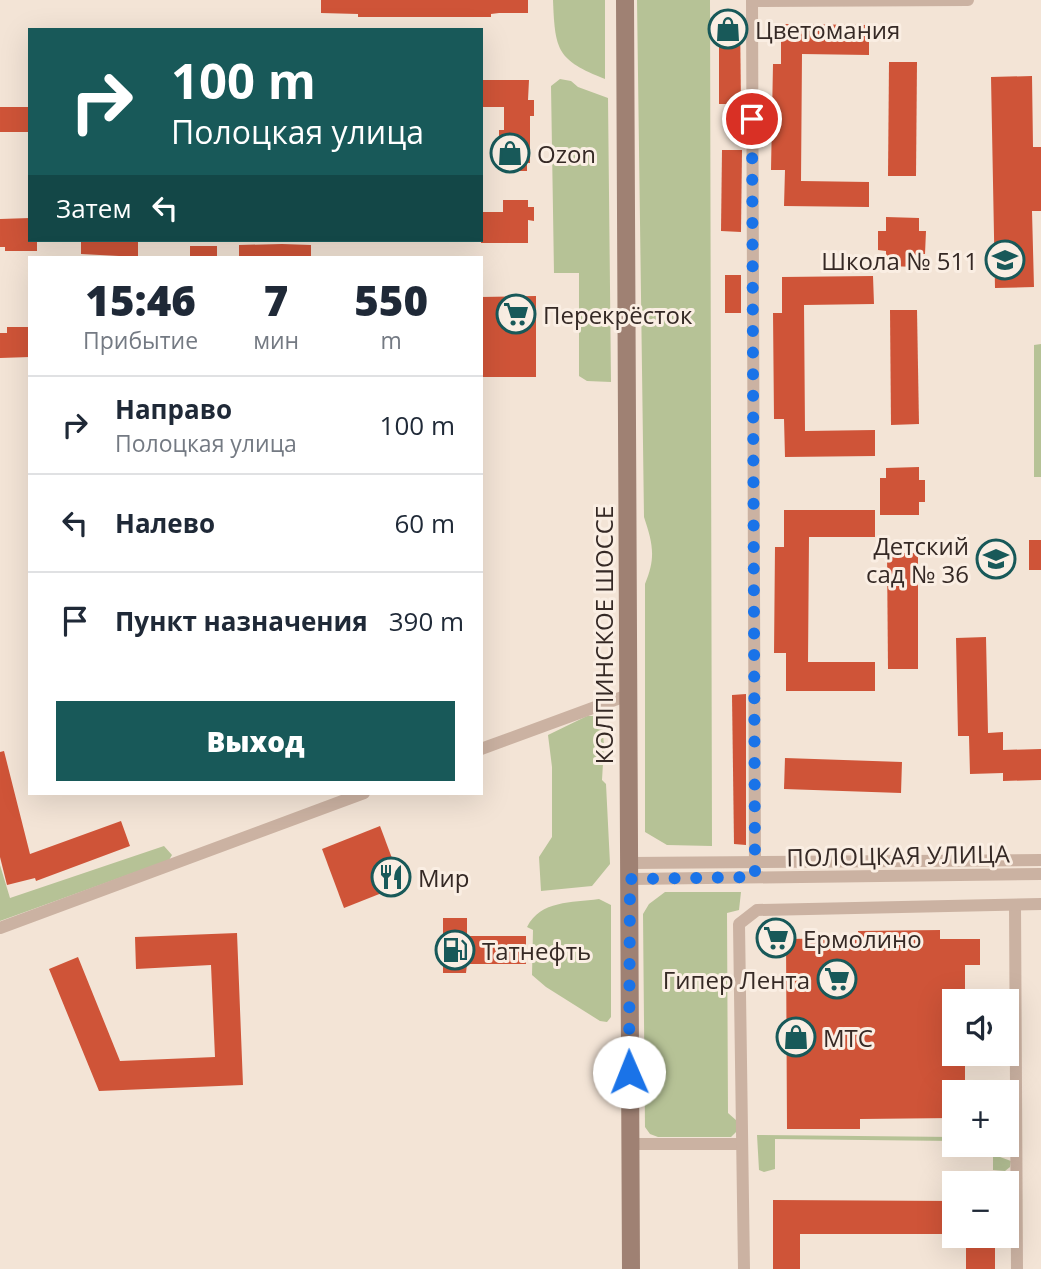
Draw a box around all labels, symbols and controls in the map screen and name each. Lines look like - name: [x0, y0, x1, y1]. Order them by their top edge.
- shop icon: Цветомания: [707, 8, 749, 50]
- place label: Цветомания: [755, 13, 900, 46]
- text: 100 m: [171, 47, 316, 113]
- icon: right: [56, 56, 147, 147]
- pin: [722, 89, 782, 149]
- icon: arrive: [733, 100, 771, 138]
- text: Полоцкая улица: [171, 110, 424, 153]
- shop icon: Ozon: [489, 132, 531, 174]
- place label: Ozon: [537, 137, 596, 170]
- icon: left: [146, 189, 184, 227]
- text: Затем: [56, 190, 132, 226]
- school or university icon: Школа № 511: [984, 239, 1026, 281]
- place label: Школа № 511: [821, 244, 978, 277]
- text: 15:46: [85, 271, 196, 328]
- text: 7: [264, 271, 288, 328]
- text: 550: [354, 271, 428, 328]
- supermarket icon: Перекрёсток: [495, 293, 537, 335]
- place label: Перекрёсток: [543, 298, 693, 331]
- text: Прибытие: [83, 324, 198, 356]
- text: мин: [253, 324, 299, 356]
- text: m: [380, 324, 402, 356]
- text: Направо: [115, 391, 232, 427]
- icon: right: [56, 406, 94, 444]
- text: 100 m: [380, 407, 455, 443]
- text: Полоцкая улица: [115, 427, 297, 459]
- icon: left: [56, 504, 94, 542]
- text: Налево: [115, 505, 215, 541]
- text: 60 m: [394, 505, 455, 541]
- street label: КОЛПИНСКОЕ ШОССЕ: [587, 506, 620, 764]
- place label: Детский сад № 36: [866, 529, 969, 590]
- school or university icon: Детский сад № 36: [975, 538, 1017, 580]
- icon: arrive: [56, 602, 94, 640]
- text: Пункт назначения: [115, 603, 368, 639]
- text: 390 m: [389, 603, 464, 639]
- button: Выход: [56, 701, 455, 781]
- street label: ПОЛОЦКАЯ УЛИЦА: [786, 837, 1011, 873]
- restaurant icon: Мир: [370, 856, 412, 898]
- place label: Мир: [418, 861, 470, 894]
- supermarket icon: Ермолино: [755, 917, 797, 959]
- place label: Ермолино: [803, 922, 922, 955]
- fuel station icon: Татнефть: [434, 929, 476, 971]
- place label: Татнефть: [482, 934, 591, 967]
- supermarket icon: Гипер Лента: [816, 958, 858, 1000]
- place label: Гипер Лента: [663, 963, 810, 996]
- map controls: [942, 989, 1019, 1248]
- button: sound: [942, 989, 1019, 1066]
- shop icon: МТС: [775, 1016, 817, 1058]
- place label: МТС: [823, 1021, 873, 1054]
- position arrow: [592, 1035, 666, 1109]
- button: +: [942, 1080, 1019, 1157]
- button: −: [942, 1171, 1019, 1248]

